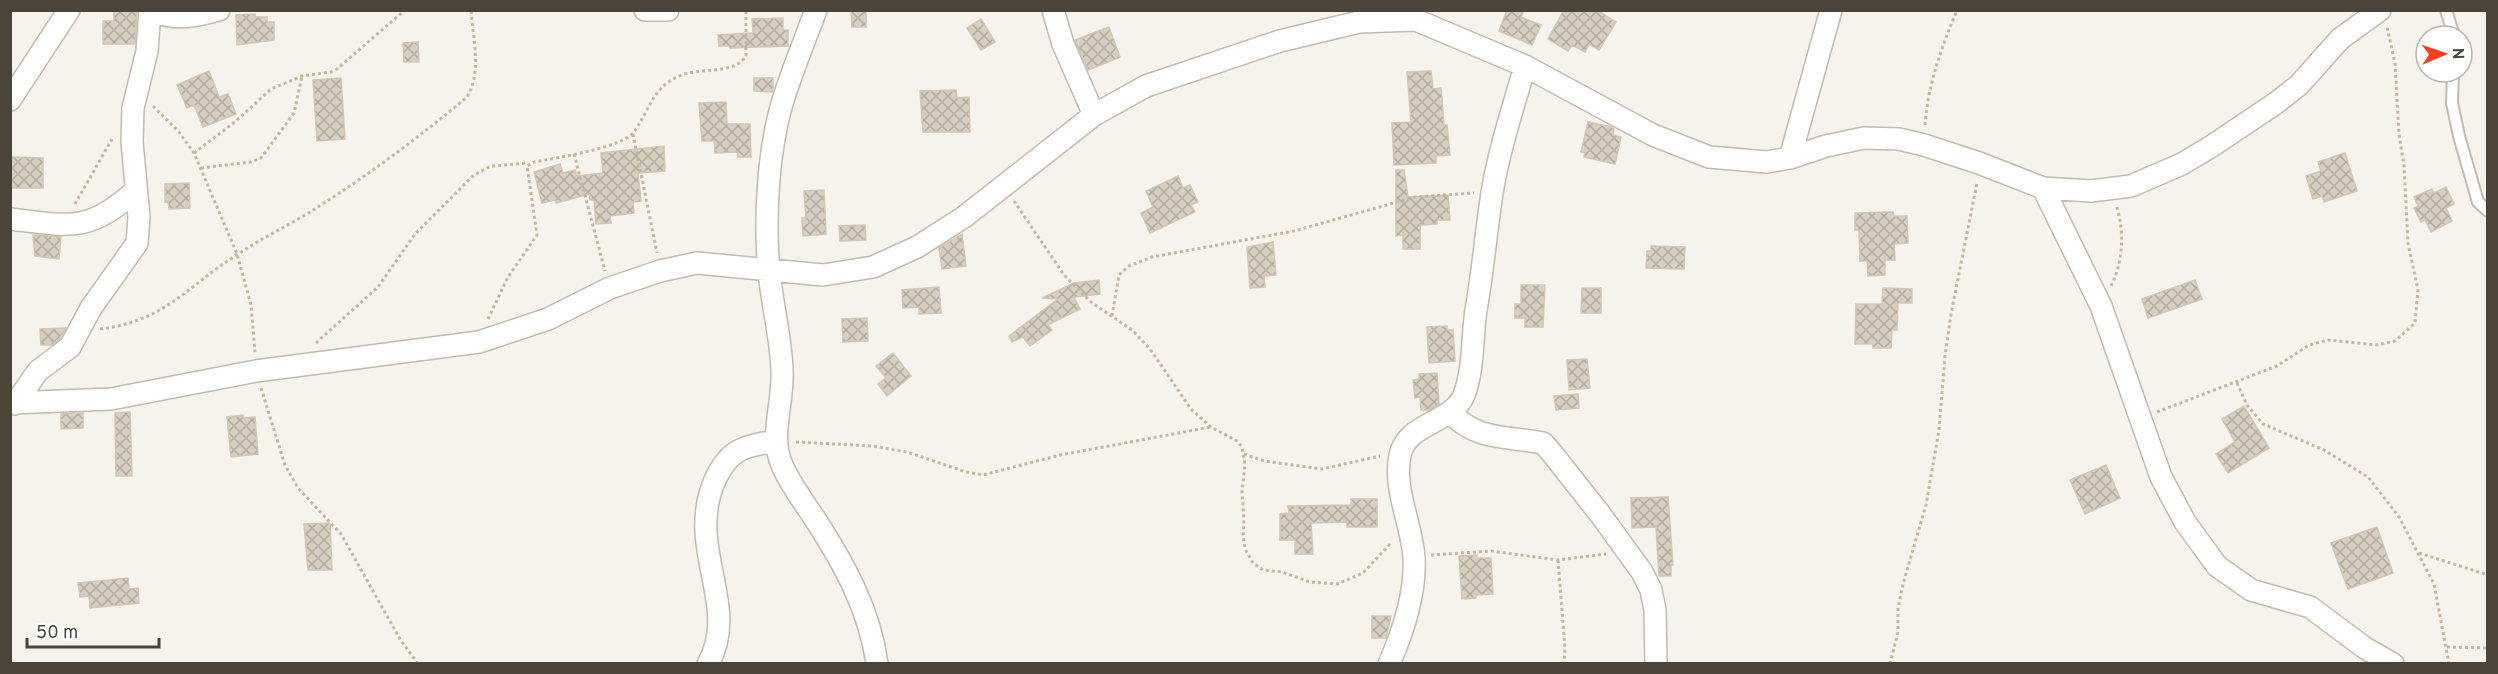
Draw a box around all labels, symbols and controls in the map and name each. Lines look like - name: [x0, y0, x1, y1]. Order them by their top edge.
- north arrow: [2414, 24, 2474, 84]
- text: N: [2447, 47, 2467, 60]
- scale bar: [27, 611, 159, 649]
- text: 50 m: [36, 622, 78, 645]

